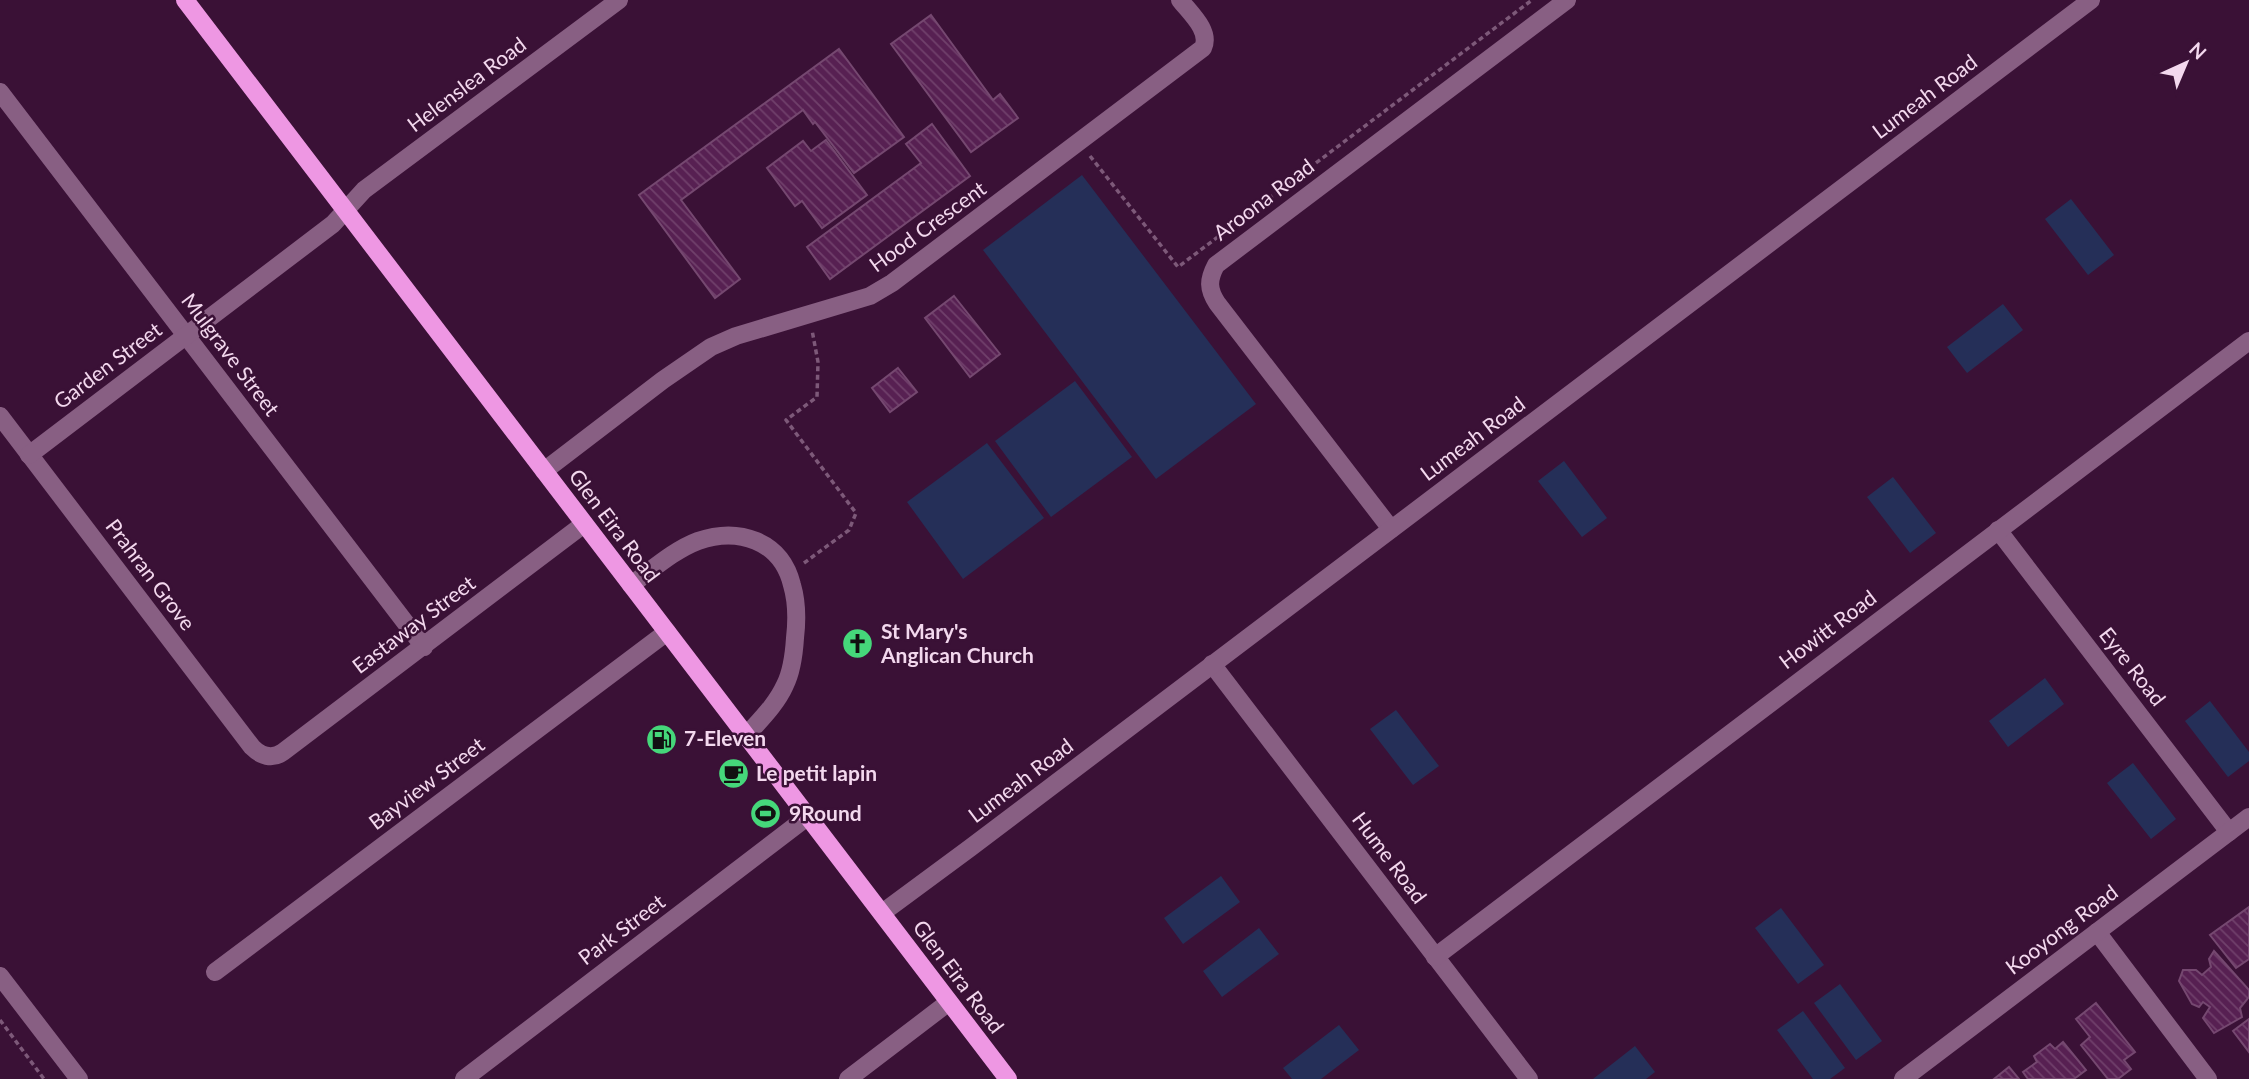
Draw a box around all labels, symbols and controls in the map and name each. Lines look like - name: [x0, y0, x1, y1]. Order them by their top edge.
- north arrow: [2151, 28, 2221, 98]
- street label: Helenslea Road: [402, 31, 530, 137]
- text: N: [2185, 37, 2211, 64]
- street label: Lumeah Road: [1867, 48, 1981, 143]
- street label: Aroona Road: [1208, 153, 1318, 245]
- street label: Hood Crescent: [864, 175, 991, 276]
- street label: Mulgrave Street: [177, 288, 286, 421]
- street label: Garden Street: [48, 316, 166, 413]
- street label: Lumeah Road: [1415, 390, 1529, 485]
- street label: Glen Eira Road: [564, 464, 666, 587]
- street label: Prahran Grove: [101, 514, 201, 635]
- street label: Eastaway Street: [347, 569, 480, 678]
- street label: Howitt Road: [1774, 584, 1881, 673]
- place label: St Mary's Anglican Church: [880, 618, 1034, 667]
- street label: Eyre Road: [2095, 622, 2172, 710]
- church icon: St Mary's Anglican Church: [841, 627, 875, 661]
- fuel station icon: 7-Eleven: [644, 722, 678, 756]
- place label: 7-Eleven: [684, 725, 766, 750]
- street label: Bayview Street: [363, 731, 489, 834]
- street label: Lumeah Road: [963, 732, 1077, 827]
- cafe icon: Le petit lapin: [716, 757, 750, 791]
- place label: Le petit lapin: [756, 760, 877, 785]
- sports icon: 9Round: [749, 797, 783, 831]
- place label: 9Round: [789, 800, 862, 825]
- street label: Hume Road: [1348, 806, 1433, 908]
- street label: Kooyong Road: [2000, 879, 2122, 979]
- street label: Park Street: [573, 888, 670, 969]
- street label: Glen Eira Road: [908, 915, 1010, 1038]

